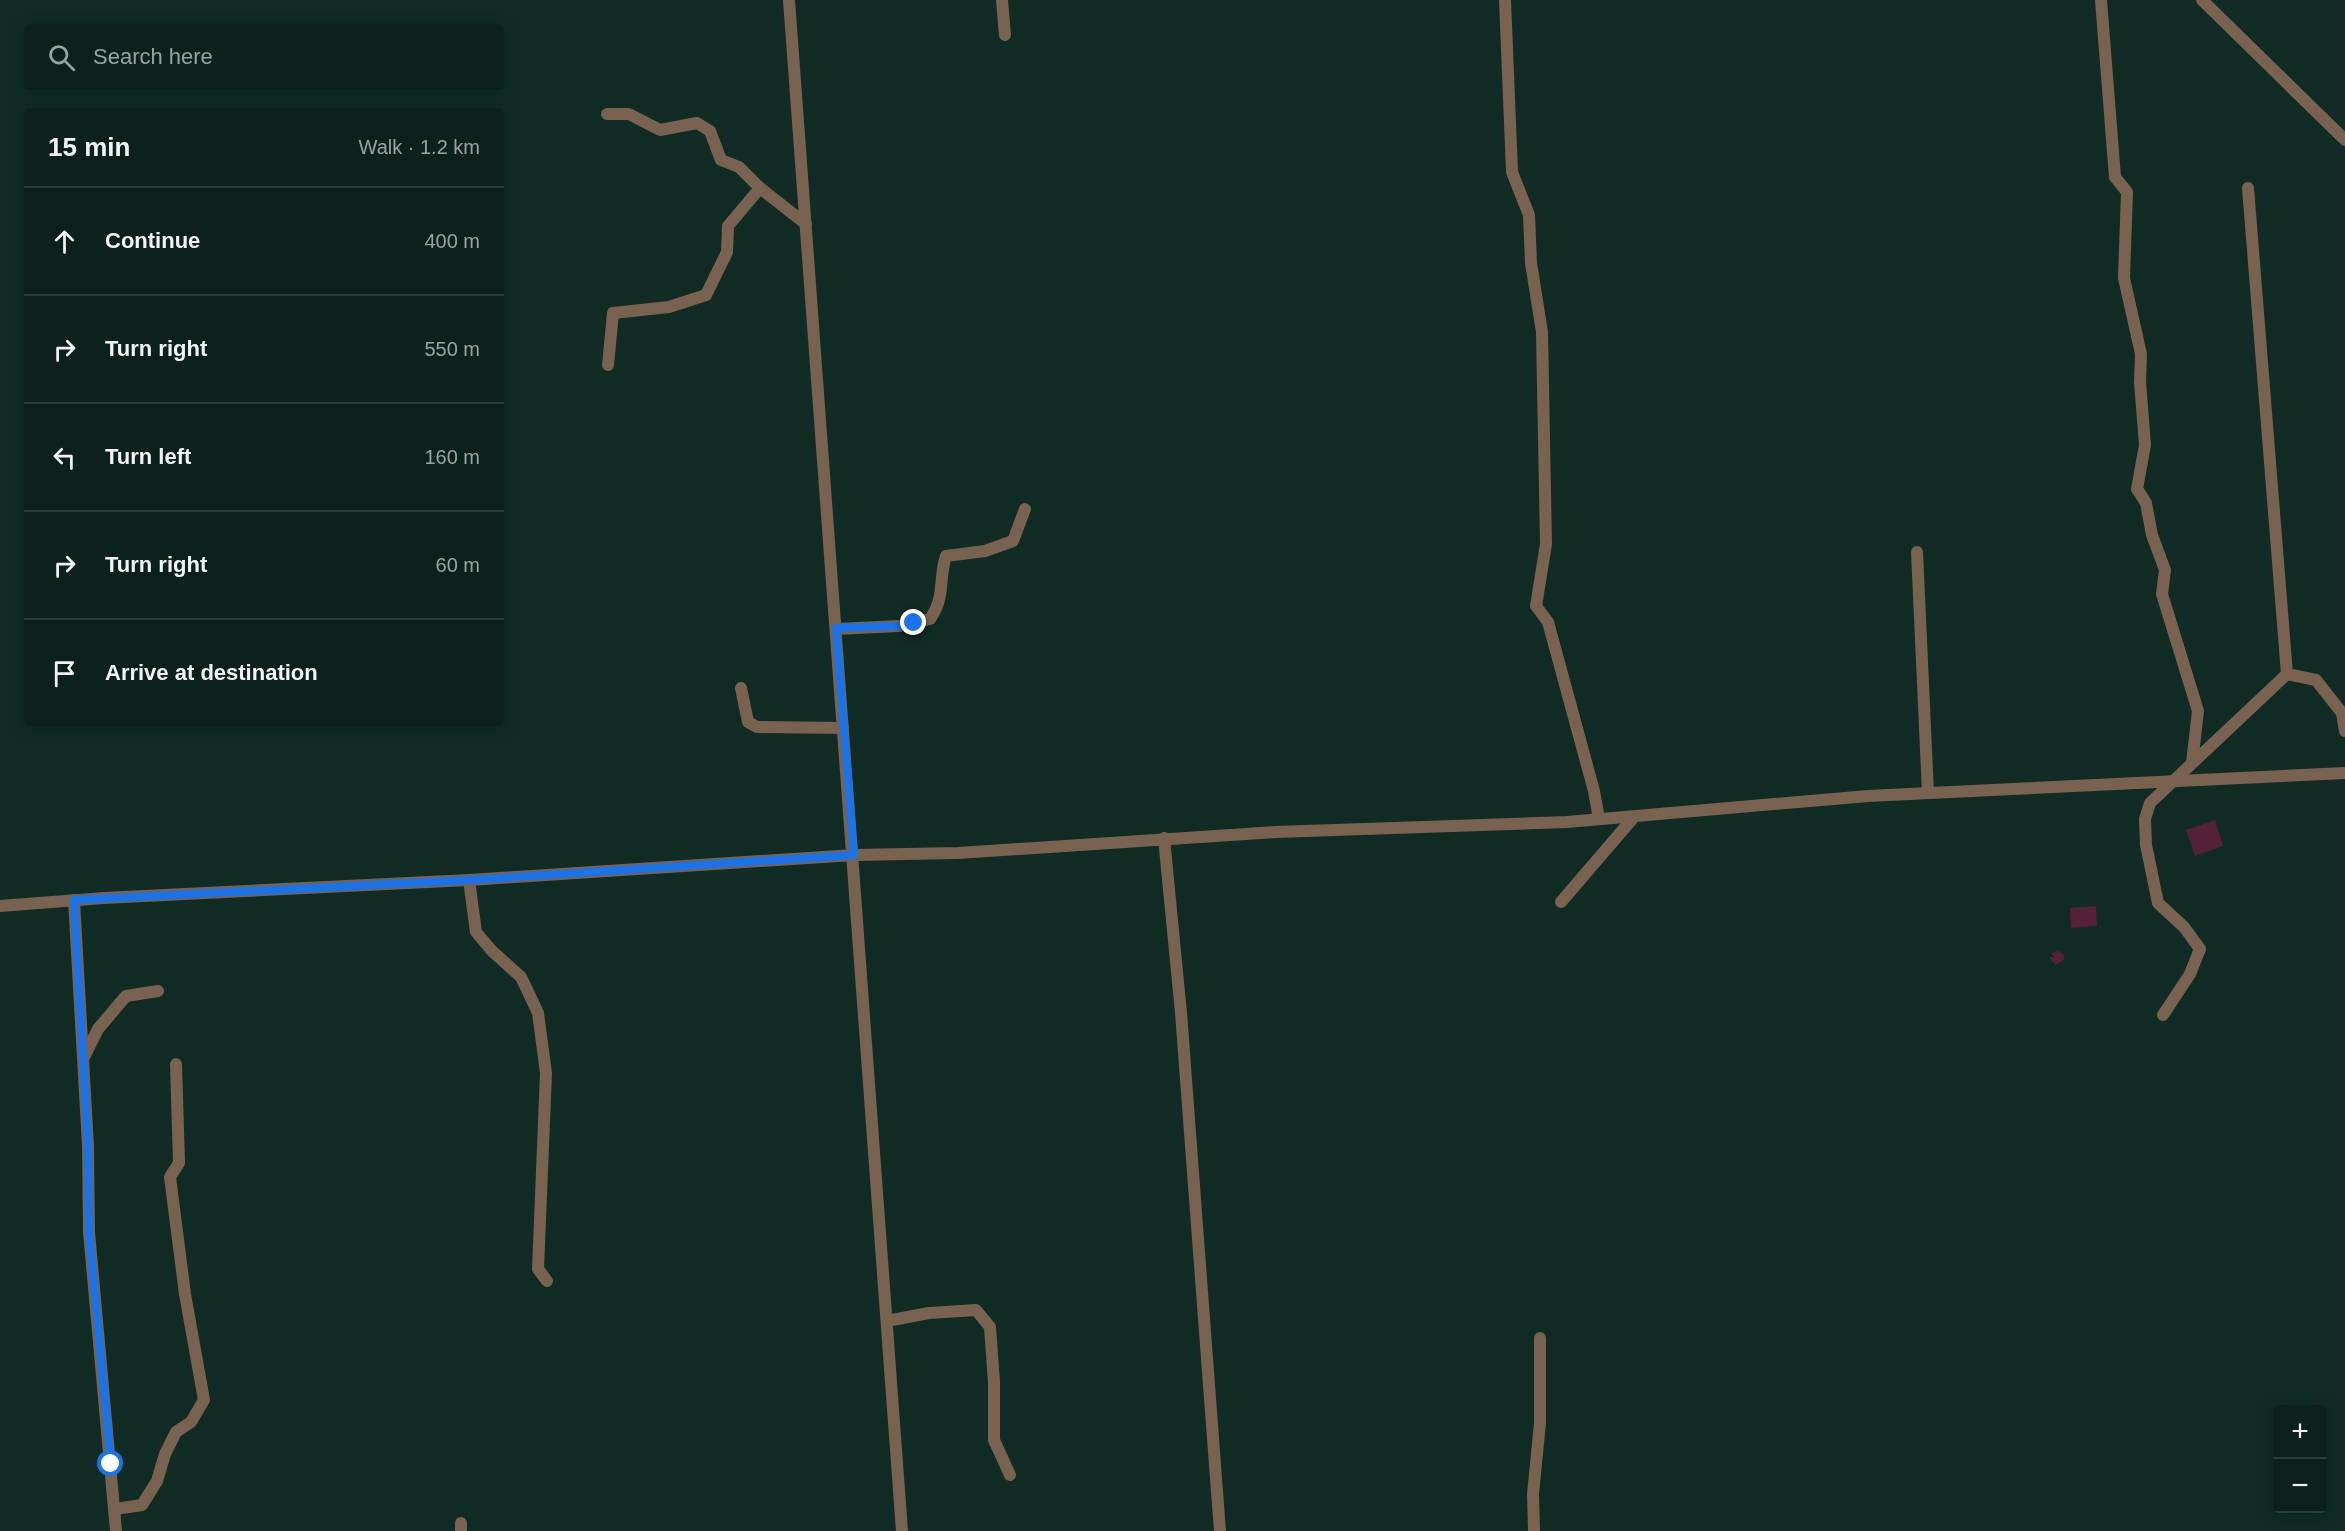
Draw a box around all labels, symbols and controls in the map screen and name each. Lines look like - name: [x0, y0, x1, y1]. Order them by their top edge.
- search box: [24, 24, 504, 90]
- icon: search: [45, 41, 78, 74]
- text: Search here: [93, 44, 213, 69]
- text: 15 min: [48, 132, 130, 162]
- text: Walk · 1.2 km: [359, 136, 480, 158]
- icon: ahead: [48, 225, 81, 258]
- text: Continue: [105, 228, 200, 253]
- text: 400 m: [424, 230, 480, 252]
- icon: right: [48, 333, 81, 366]
- text: Turn right: [105, 336, 207, 361]
- text: 550 m: [424, 338, 480, 360]
- icon: left: [48, 441, 81, 474]
- text: Turn left: [105, 444, 191, 469]
- text: 160 m: [424, 446, 480, 468]
- icon: right: [48, 549, 81, 582]
- text: Turn right: [105, 552, 207, 577]
- text: 60 m: [436, 554, 480, 576]
- route end: [900, 609, 926, 635]
- icon: arrive: [48, 657, 81, 690]
- text: Arrive at destination: [105, 660, 318, 685]
- map controls: [2273, 1405, 2327, 1513]
- button: +: [2273, 1405, 2327, 1459]
- route start: [97, 1450, 123, 1476]
- button: −: [2273, 1459, 2327, 1513]

